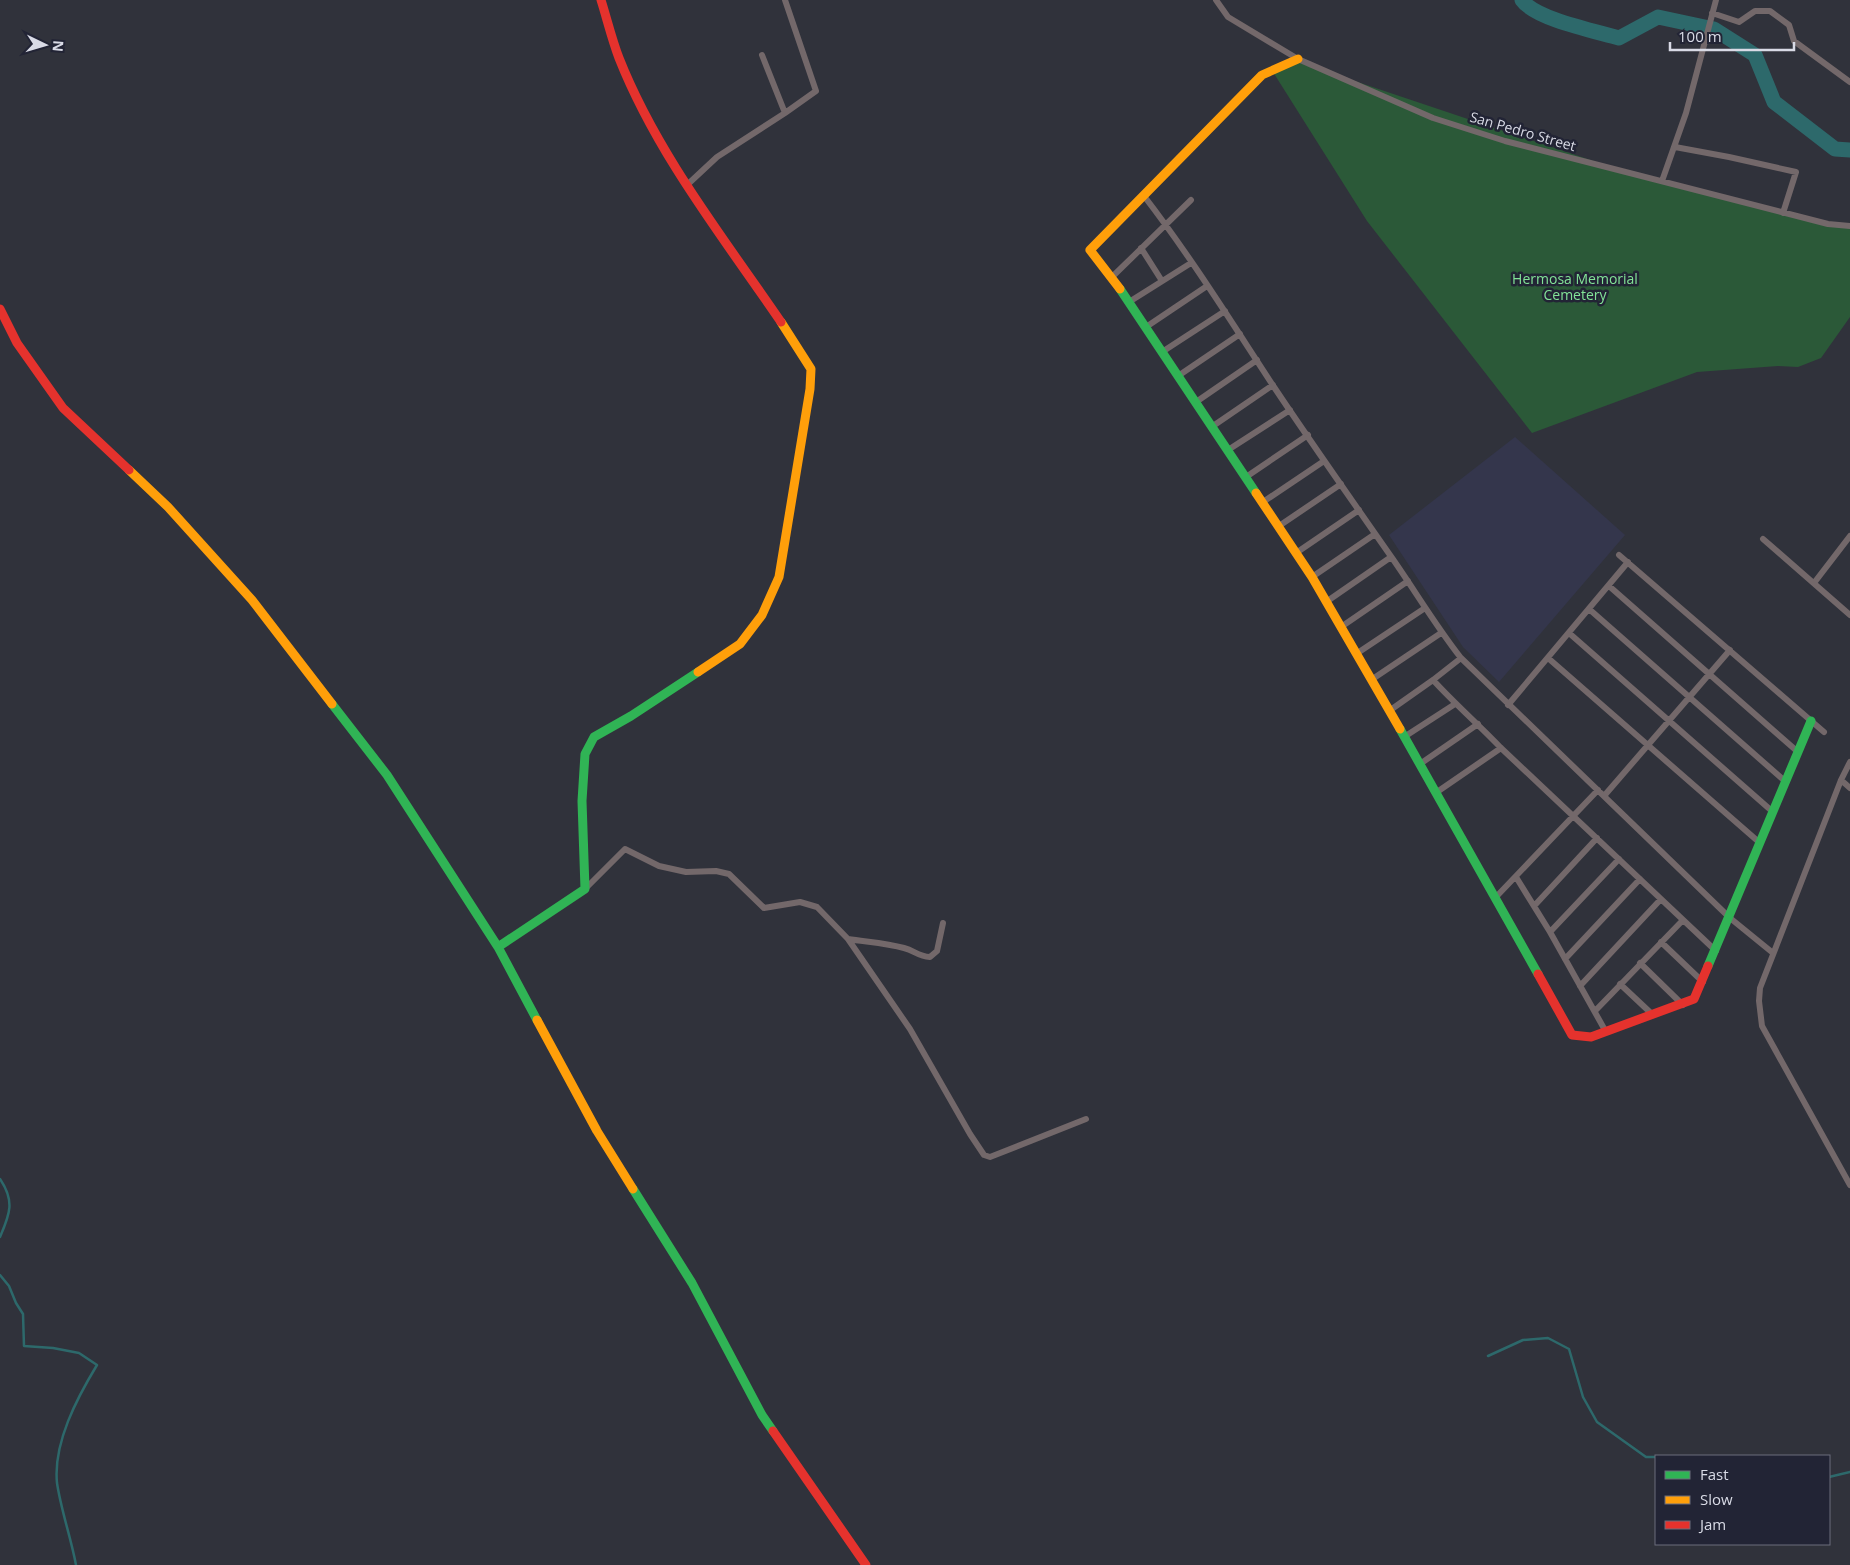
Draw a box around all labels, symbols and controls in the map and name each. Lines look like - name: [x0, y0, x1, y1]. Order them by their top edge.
- north arrow: [20, 20, 70, 70]
- scale bar: [1670, 20, 1794, 52]
- text: 100 m: [1678, 26, 1722, 46]
- text: N: [48, 40, 68, 53]
- street label: San Pedro Street: [1468, 107, 1578, 155]
- park label: Hermosa Memorial Cemetery: [1512, 269, 1638, 304]
- legend: [1655, 1455, 1830, 1545]
- text: Fast: [1700, 1464, 1729, 1484]
- text: Slow: [1700, 1489, 1733, 1509]
- text: Jam: [1698, 1514, 1726, 1534]

